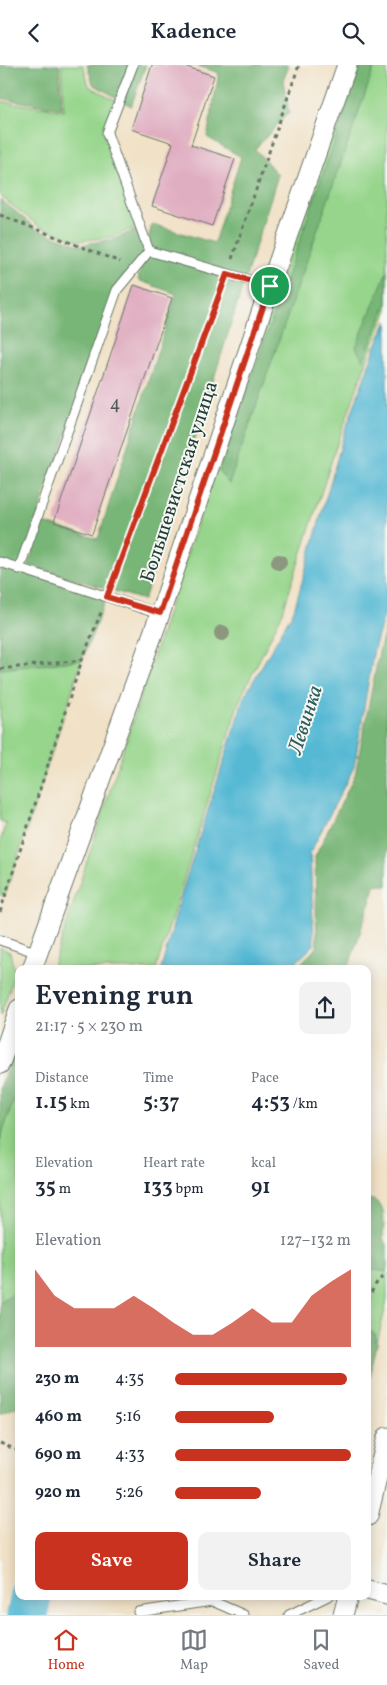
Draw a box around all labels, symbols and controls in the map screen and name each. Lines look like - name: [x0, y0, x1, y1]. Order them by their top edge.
- text: Kadence: [151, 17, 236, 48]
- icon: back: [20, 19, 48, 47]
- icon: search: [339, 19, 367, 47]
- pin: [249, 265, 291, 307]
- icon: arrive: [256, 272, 284, 300]
- street label: Большевистская улица: [134, 378, 226, 586]
- house number: 4: [110, 392, 120, 417]
- water label: Левинка: [281, 682, 331, 759]
- text: Evening run: [35, 977, 194, 1016]
- button: share: [299, 982, 351, 1034]
- text: 21:17 · 5 × 230 m: [35, 1016, 143, 1038]
- text: Distance: [35, 1069, 89, 1088]
- text: Time: [143, 1069, 174, 1088]
- text: Pace: [251, 1069, 279, 1088]
- text: 1.15: [35, 1088, 67, 1117]
- text: 5:37: [143, 1088, 180, 1117]
- text: 4:53: [251, 1088, 290, 1117]
- text: km: [67, 1095, 90, 1114]
- text: /km: [290, 1095, 318, 1114]
- text: Elevation: [35, 1154, 93, 1173]
- text: Heart rate: [143, 1154, 205, 1173]
- text: kcal: [251, 1154, 276, 1173]
- text: 35: [35, 1173, 56, 1202]
- text: 133: [143, 1173, 173, 1202]
- text: 91: [251, 1173, 271, 1202]
- text: m: [56, 1180, 71, 1199]
- text: bpm: [173, 1180, 204, 1199]
- text: Elevation: [35, 1230, 102, 1252]
- text: 127–132 m: [280, 1230, 351, 1252]
- text: 230 m: [35, 1368, 80, 1390]
- text: 4:35: [115, 1368, 144, 1390]
- text: 460 m: [35, 1406, 82, 1428]
- text: 5:16: [115, 1406, 141, 1428]
- text: 690 m: [35, 1444, 81, 1466]
- text: 4:33: [115, 1444, 145, 1466]
- text: 920 m: [35, 1482, 81, 1504]
- text: 5:26: [115, 1482, 143, 1504]
- button: Save: [35, 1532, 188, 1590]
- button: Share: [198, 1532, 351, 1590]
- tab: Home: [48, 1626, 85, 1675]
- tab: Map: [180, 1626, 208, 1675]
- tab: Saved: [303, 1626, 339, 1675]

